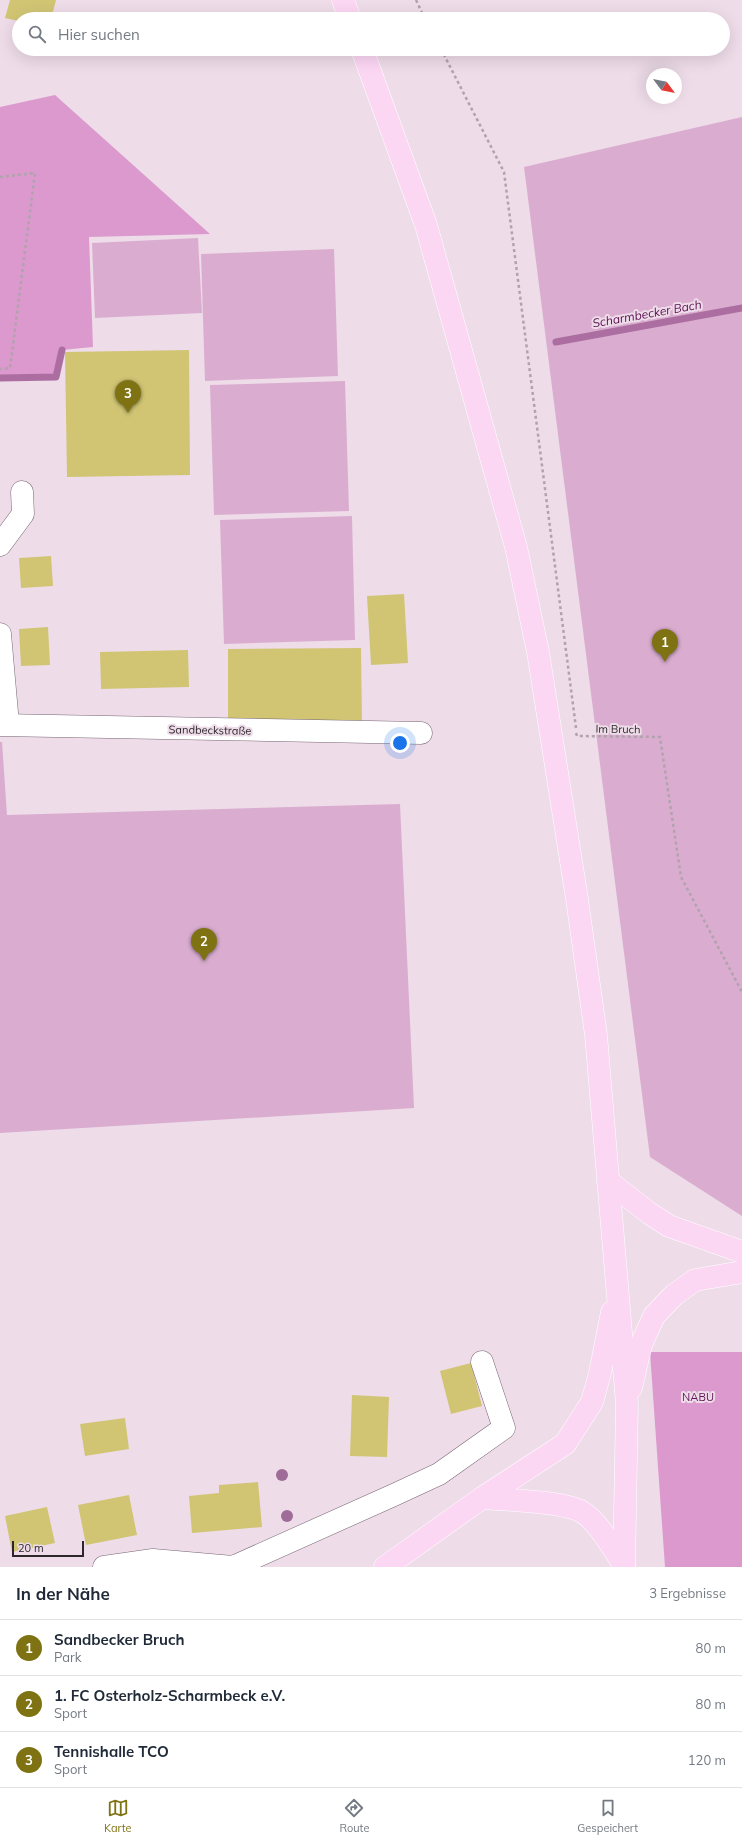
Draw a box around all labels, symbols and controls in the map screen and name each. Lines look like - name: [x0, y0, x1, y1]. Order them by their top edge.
- search box: [12, 12, 730, 56]
- icon: search: [26, 23, 48, 45]
- text: Hier suchen: [58, 25, 140, 44]
- north arrow: [646, 68, 682, 104]
- water label: Scharmbecker Bach: [591, 297, 703, 330]
- pin: 3: [115, 380, 141, 413]
- pin: 1: [652, 629, 678, 662]
- street label: Sandbeckstraße: [168, 722, 252, 738]
- street label: Im Bruch: [595, 722, 641, 736]
- your location: [390, 733, 410, 753]
- pin: 2: [191, 928, 217, 961]
- park label: NABU: [682, 1390, 714, 1404]
- scale bar: [12, 1539, 84, 1558]
- text: 20 m: [18, 1541, 44, 1555]
- text: In der Nähe: [16, 1583, 110, 1604]
- text: 3 Ergebnisse: [649, 1585, 726, 1601]
- text: Sandbecker Bruch: [54, 1630, 185, 1649]
- text: 1: [25, 1640, 33, 1656]
- text: 80 m: [696, 1640, 726, 1656]
- text: Park: [54, 1649, 81, 1665]
- text: 1. FC Osterholz-Scharmbeck e.V.: [54, 1686, 285, 1705]
- text: 2: [25, 1696, 33, 1712]
- text: 80 m: [696, 1696, 726, 1712]
- text: Sport: [54, 1705, 87, 1721]
- text: Tennishalle TCO: [54, 1742, 169, 1761]
- text: 3: [25, 1752, 33, 1768]
- text: 120 m: [688, 1752, 726, 1768]
- text: Sport: [54, 1761, 87, 1777]
- tab: Karte: [104, 1797, 132, 1835]
- tab: Route: [340, 1797, 369, 1835]
- tab: Gespeichert: [577, 1797, 638, 1835]

